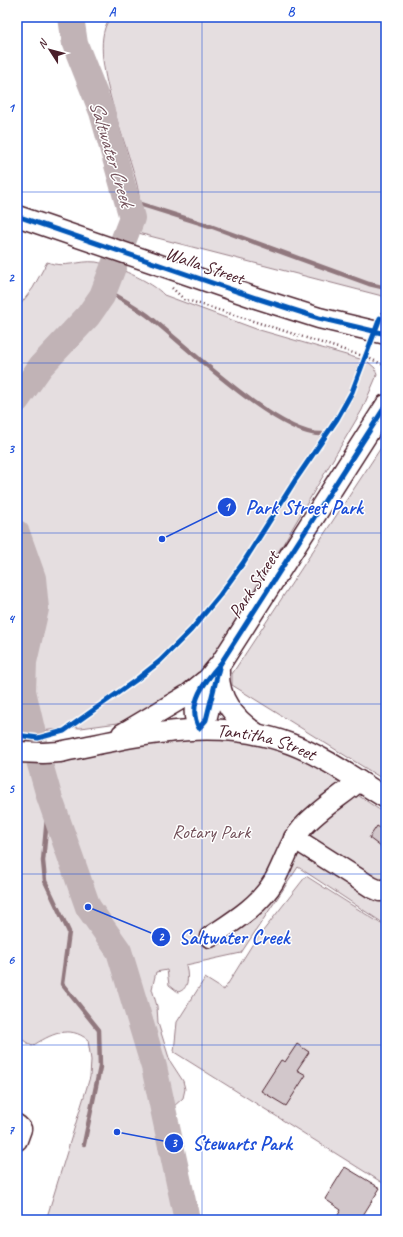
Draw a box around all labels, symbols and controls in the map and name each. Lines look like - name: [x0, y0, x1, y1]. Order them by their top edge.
- text: A: [109, 4, 117, 20]
- text: B: [288, 4, 296, 20]
- north arrow: [30, 30, 70, 70]
- text: N: [34, 35, 51, 51]
- water label: Saltwater Creek: [84, 97, 140, 212]
- text: 1: [8, 100, 16, 116]
- street label: Walla Street: [162, 241, 249, 291]
- text: 2: [8, 270, 15, 286]
- text: 3: [8, 441, 15, 457]
- callout: Park Street Park: [217, 491, 371, 523]
- text: Park Street Park: [245, 495, 365, 520]
- text: 1: [224, 499, 231, 515]
- street label: Park Street: [223, 545, 285, 623]
- text: 4: [8, 611, 16, 627]
- street label: Tantitha Street: [216, 719, 322, 767]
- text: 5: [8, 781, 15, 797]
- park label: Rotary Park: [172, 820, 251, 844]
- callout: Saltwater Creek: [151, 921, 297, 953]
- text: Saltwater Creek: [179, 925, 292, 950]
- text: 2: [158, 929, 165, 945]
- text: 6: [8, 952, 15, 968]
- text: 7: [8, 1122, 15, 1138]
- callout: Stewarts Park: [164, 1127, 300, 1159]
- text: Stewarts Park: [192, 1131, 294, 1156]
- text: 3: [171, 1135, 178, 1151]

